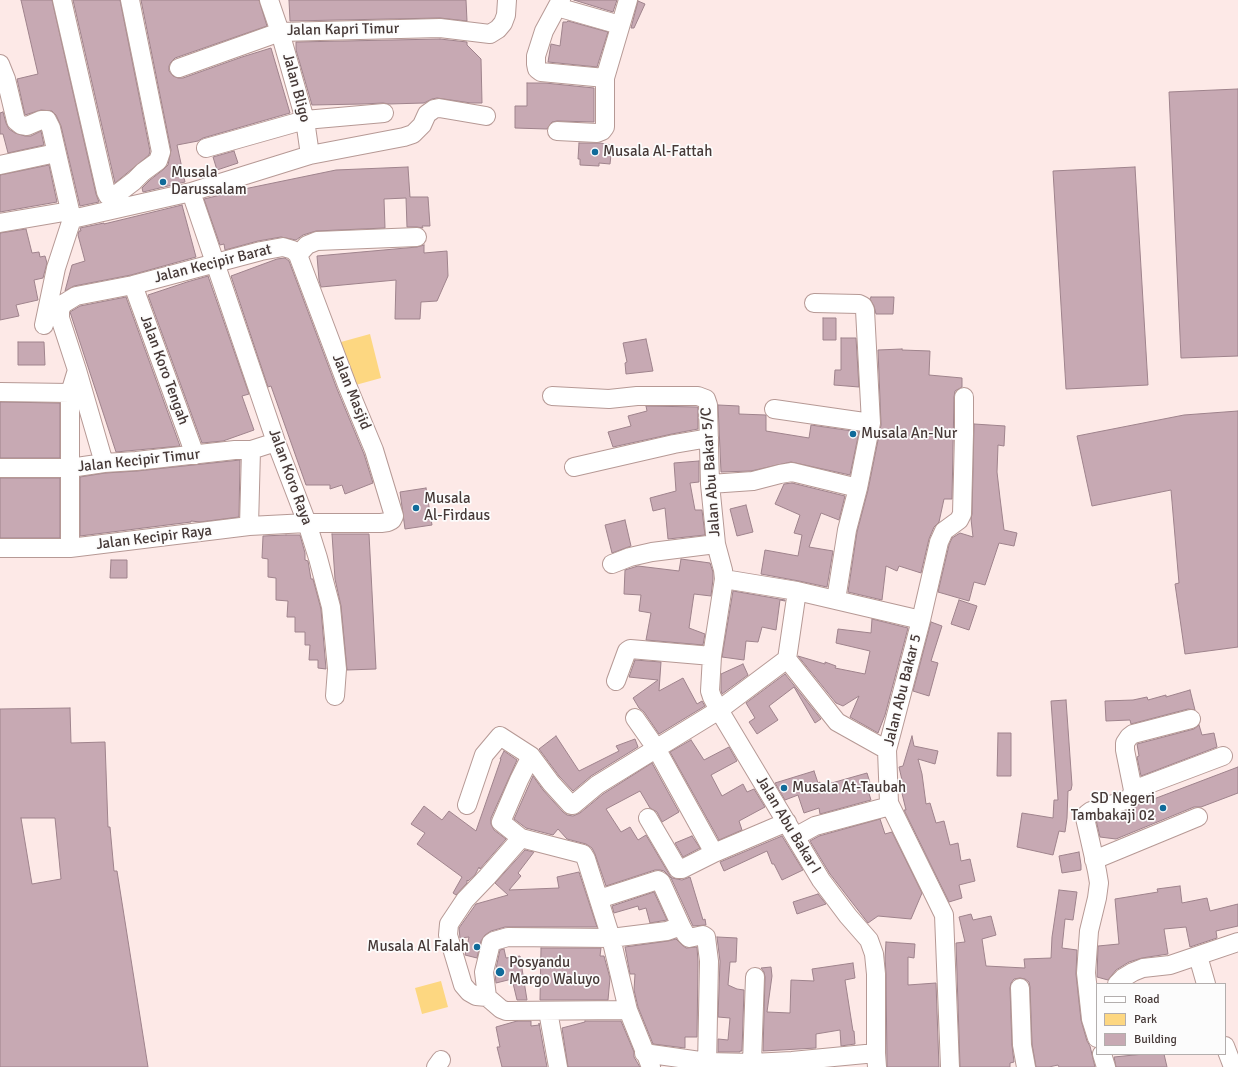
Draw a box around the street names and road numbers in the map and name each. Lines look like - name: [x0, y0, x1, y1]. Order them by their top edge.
- street label: Jalan Kapri Timur: [287, 20, 399, 40]
- street label: Jalan Bligo: [278, 52, 314, 124]
- street label: Jalan Kecipir Barat: [152, 241, 274, 287]
- street label: Jalan Koro Tengah: [136, 313, 192, 427]
- street label: Jalan Masjid: [328, 352, 374, 432]
- street label: Jalan Abu Bakar 5/C: [697, 407, 725, 537]
- street label: Jalan Koro Raya: [264, 426, 316, 528]
- street label: Jalan Kecipir Timur: [77, 446, 201, 476]
- street label: Jalan Kecipir Raya: [95, 522, 213, 554]
- street label: Jalan Abu Bakar 5: [880, 632, 926, 748]
- street label: Jalan Abu Bakar I: [752, 773, 824, 877]

